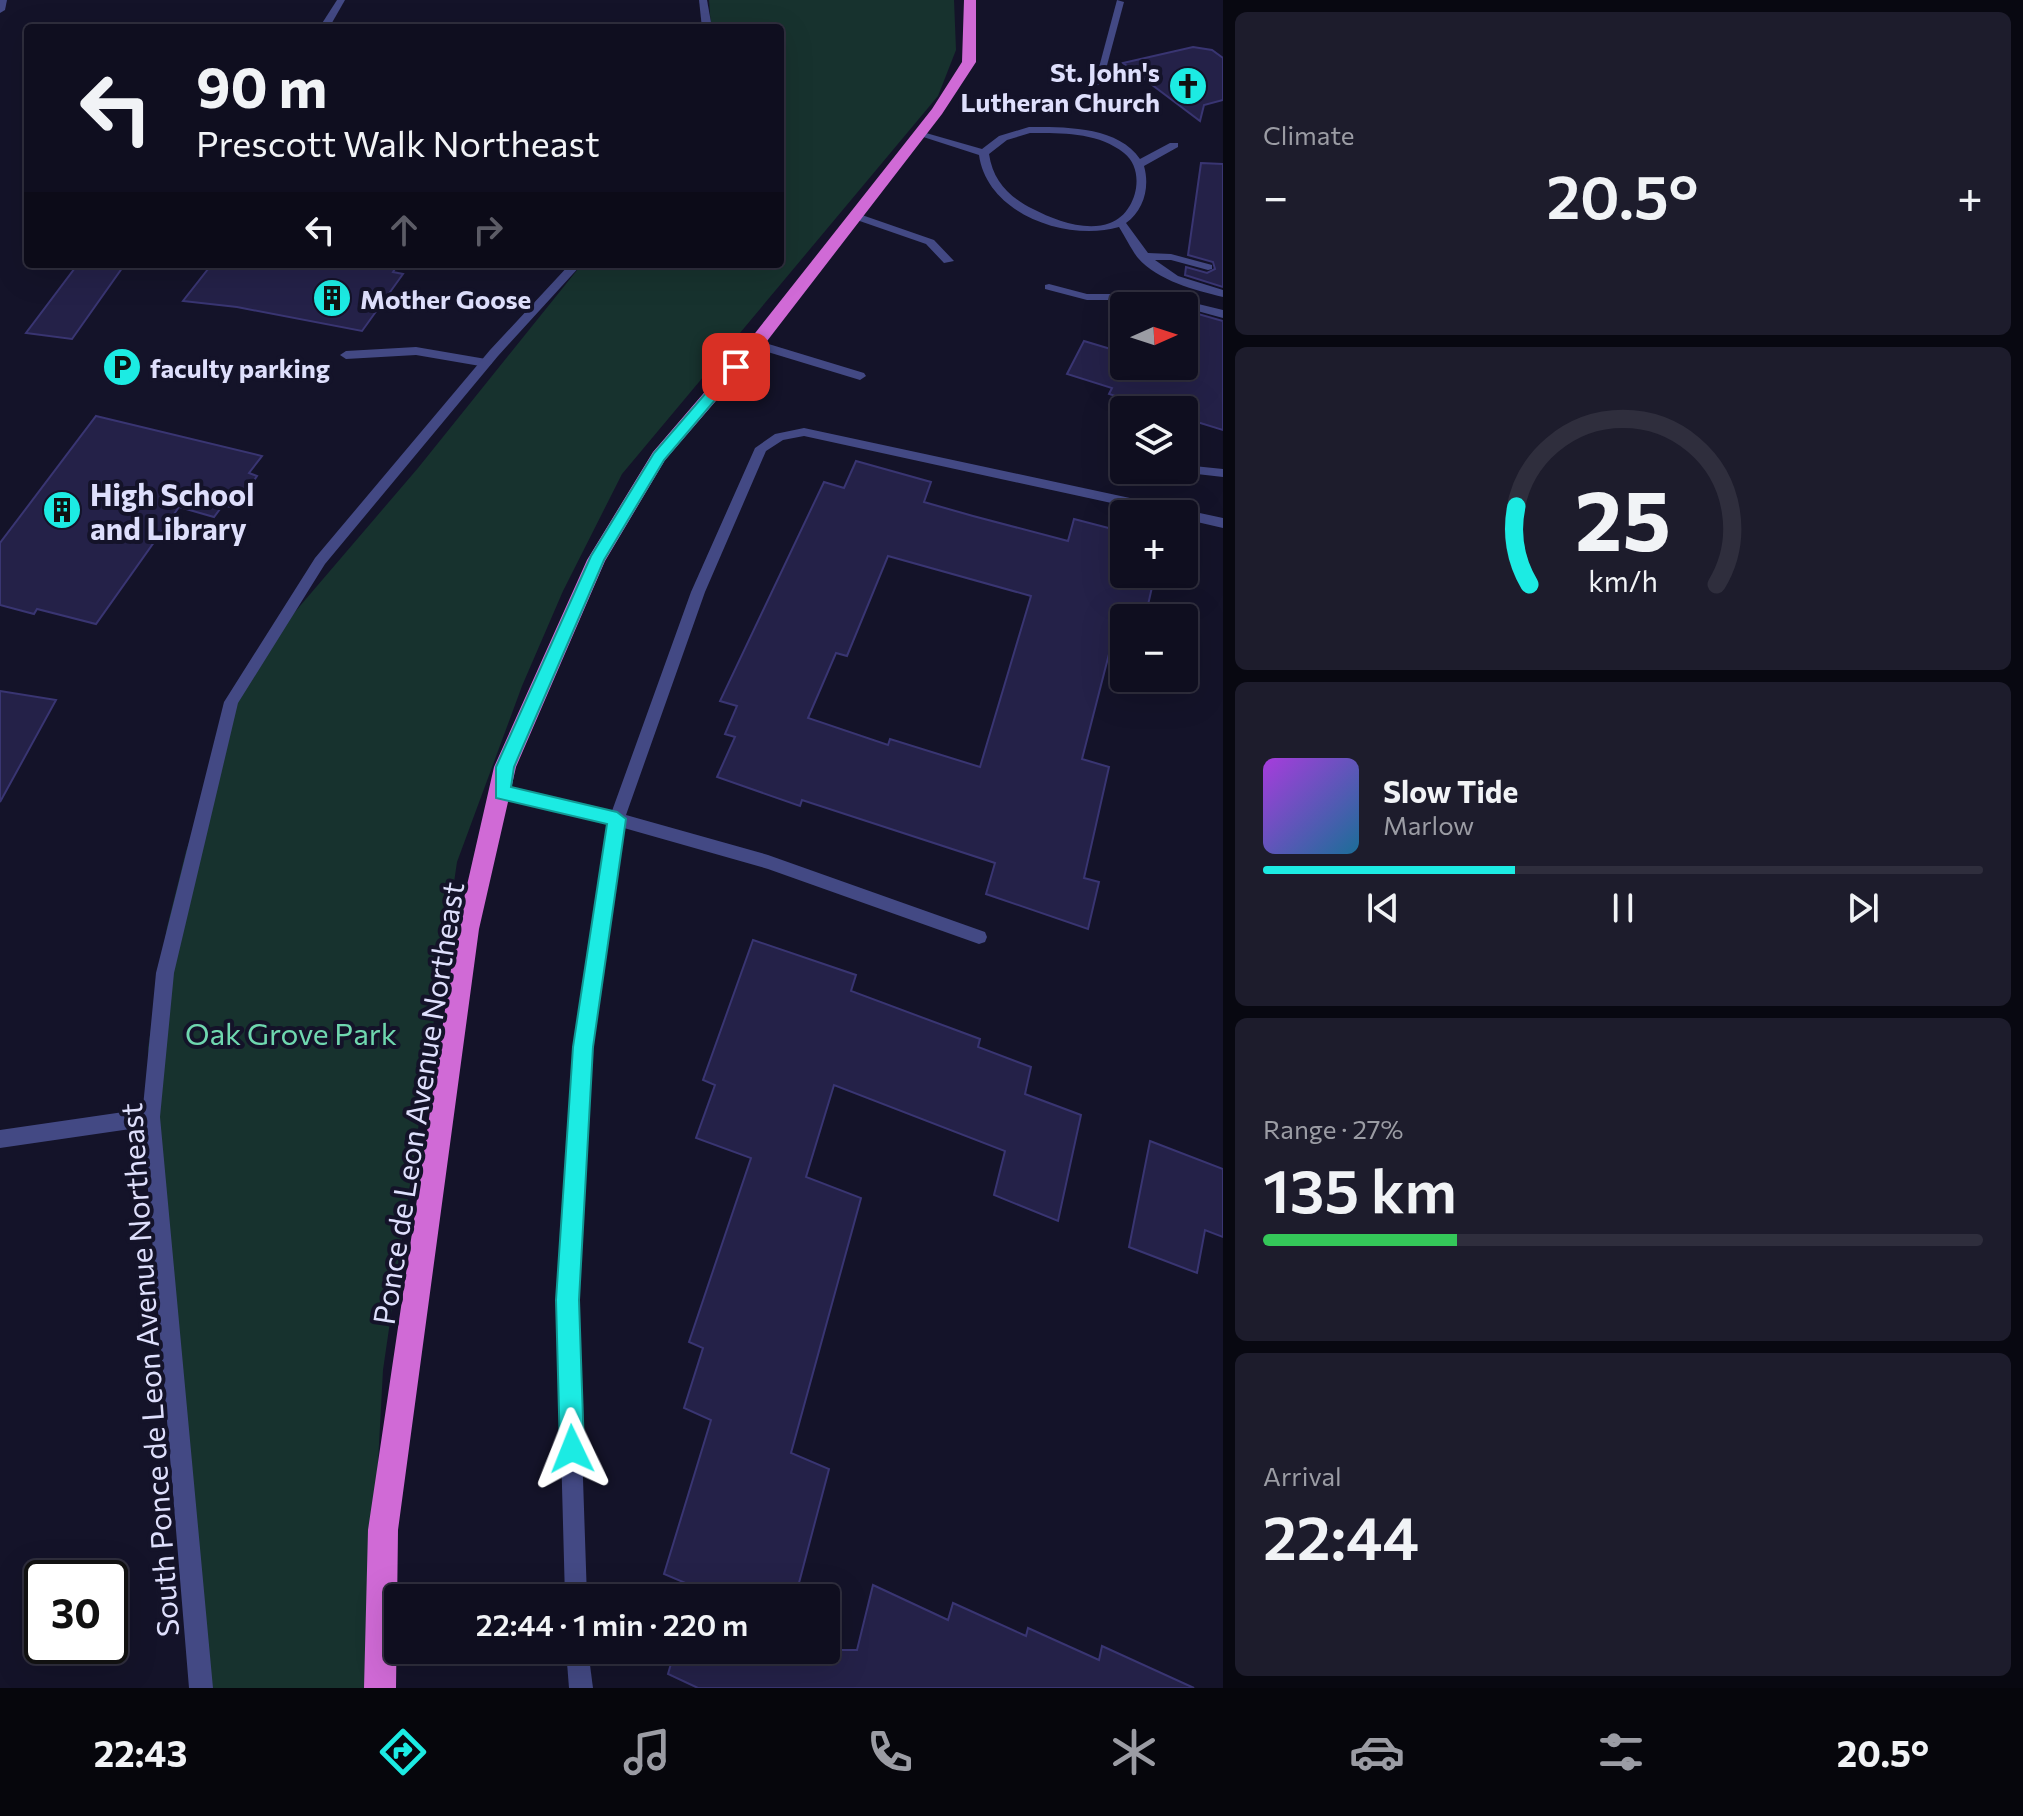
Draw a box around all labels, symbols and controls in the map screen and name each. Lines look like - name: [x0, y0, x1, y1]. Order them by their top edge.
- text: 90 m: [196, 51, 327, 120]
- icon: left: [64, 56, 168, 160]
- place label: St. John's Lutheran Church: [961, 56, 1160, 117]
- church icon: St. John's Lutheran Church: [1167, 65, 1209, 107]
- text: Climate: [1263, 119, 1355, 150]
- text: Prescott Walk Northeast: [196, 120, 600, 164]
- text: 20.5°: [1547, 158, 1699, 231]
- text: −: [1263, 168, 1288, 222]
- text: +: [1957, 168, 1983, 222]
- icon: left: [298, 208, 342, 252]
- icon: ahead: [382, 208, 426, 252]
- icon: right: [466, 208, 510, 252]
- building icon: Mother Goose: [311, 277, 353, 319]
- place label: Mother Goose: [360, 283, 531, 314]
- north arrow: [1110, 292, 1198, 380]
- map controls: [1110, 292, 1198, 692]
- pin: [702, 333, 770, 401]
- icon: arrive: [714, 345, 758, 389]
- parking icon: faculty parking: [101, 346, 143, 388]
- place label: faculty parking: [150, 352, 330, 383]
- button: layers: [1110, 396, 1198, 484]
- text: 25: [1575, 465, 1671, 567]
- place label: High School and Library: [90, 475, 254, 546]
- building icon: High School and Library: [41, 489, 83, 531]
- button: +: [1110, 500, 1198, 588]
- text: km/h: [1588, 563, 1658, 598]
- button: −: [1110, 604, 1198, 692]
- text: Slow Tide: [1383, 772, 1518, 809]
- text: Marlow: [1383, 809, 1474, 840]
- street label: Ponce de Leon Avenue Northeast: [364, 879, 470, 1327]
- icon: previous: [1361, 886, 1405, 930]
- icon: pause: [1601, 886, 1645, 930]
- icon: next: [1841, 886, 1885, 930]
- park label: Oak Grove Park: [185, 1014, 397, 1051]
- street label: South Ponce de Leon Avenue Northeast: [111, 1102, 185, 1638]
- text: Range · 27%: [1263, 1113, 1403, 1144]
- text: 135 km: [1263, 1152, 1457, 1225]
- position arrow: [530, 1407, 614, 1491]
- text: Arrival: [1263, 1460, 1342, 1491]
- text: 22:44: [1263, 1499, 1419, 1572]
- speed limit sign: 30: [24, 1560, 128, 1664]
- text: 22:44 · 1 min · 220 m: [476, 1605, 748, 1642]
- icon: directions: [375, 1724, 431, 1780]
- icon: music: [619, 1724, 675, 1780]
- icon: phone: [862, 1724, 918, 1780]
- icon: climate: [1106, 1724, 1162, 1780]
- icon: car: [1349, 1724, 1405, 1780]
- icon: filters: [1593, 1724, 1649, 1780]
- text: 22:43: [94, 1730, 187, 1774]
- text: 20.5°: [1837, 1730, 1929, 1774]

